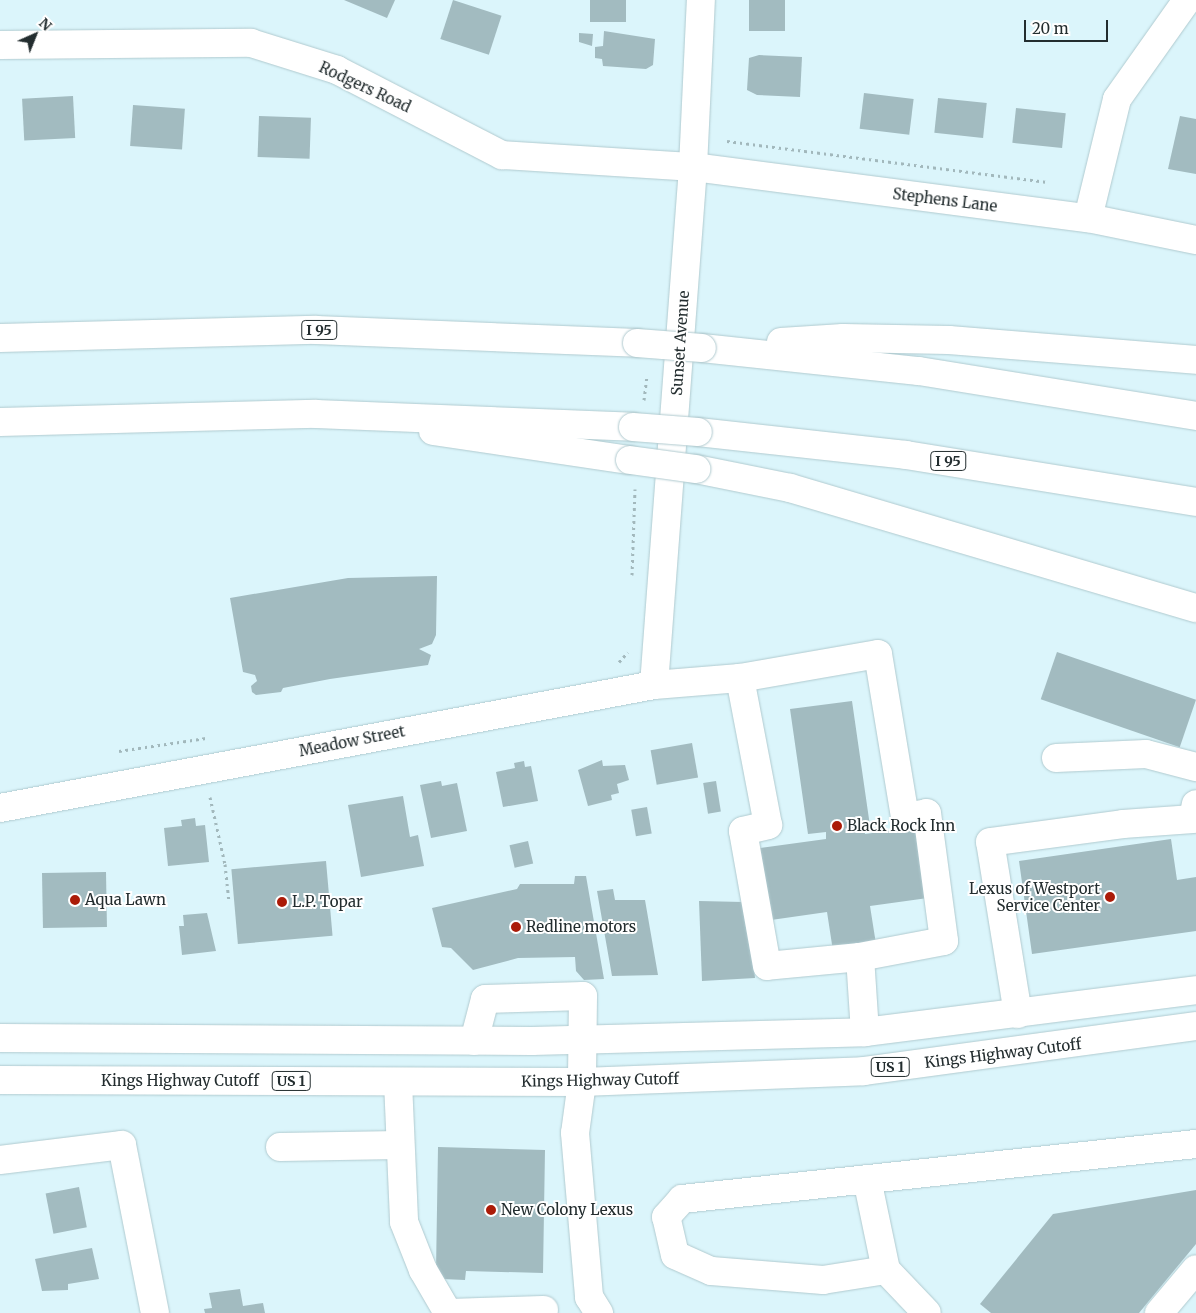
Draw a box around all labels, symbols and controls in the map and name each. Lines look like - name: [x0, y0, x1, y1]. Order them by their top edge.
- north arrow: [10, 10, 60, 60]
- scale bar: [1026, 10, 1110, 42]
- text: N: [35, 14, 56, 35]
- text: 20 m: [1032, 19, 1069, 38]
- street label: Rodgers Road: [316, 58, 414, 116]
- street label: Stephens Lane: [892, 185, 998, 215]
- street label: Sunset Avenue: [667, 290, 693, 396]
- road number: I 95: [300, 318, 338, 342]
- road number: I 95: [929, 450, 967, 472]
- street label: Meadow Street: [297, 722, 407, 760]
- place label: Black Rock Inn: [847, 817, 955, 835]
- marker: Black Rock Inn: [831, 820, 843, 832]
- place label: Lexus of Westport Service Center: [969, 879, 1100, 914]
- place label: Aqua Lawn: [85, 891, 166, 909]
- marker: Lexus of Westport Service Center: [1104, 891, 1116, 903]
- place label: L.P. Topar: [292, 893, 363, 911]
- marker: Aqua Lawn: [69, 894, 81, 906]
- marker: L.P. Topar: [276, 896, 288, 908]
- place label: Redline motors: [526, 918, 636, 936]
- marker: Redline motors: [510, 921, 522, 933]
- street label: Kings Highway Cutoff: [924, 1034, 1082, 1072]
- road number: US 1: [870, 1056, 910, 1078]
- road number: US 1: [271, 1070, 311, 1092]
- street label: Kings Highway Cutoff: [521, 1070, 679, 1090]
- street label: Kings Highway Cutoff: [101, 1072, 259, 1090]
- place label: New Colony Lexus: [501, 1201, 633, 1219]
- marker: New Colony Lexus: [485, 1204, 497, 1216]

